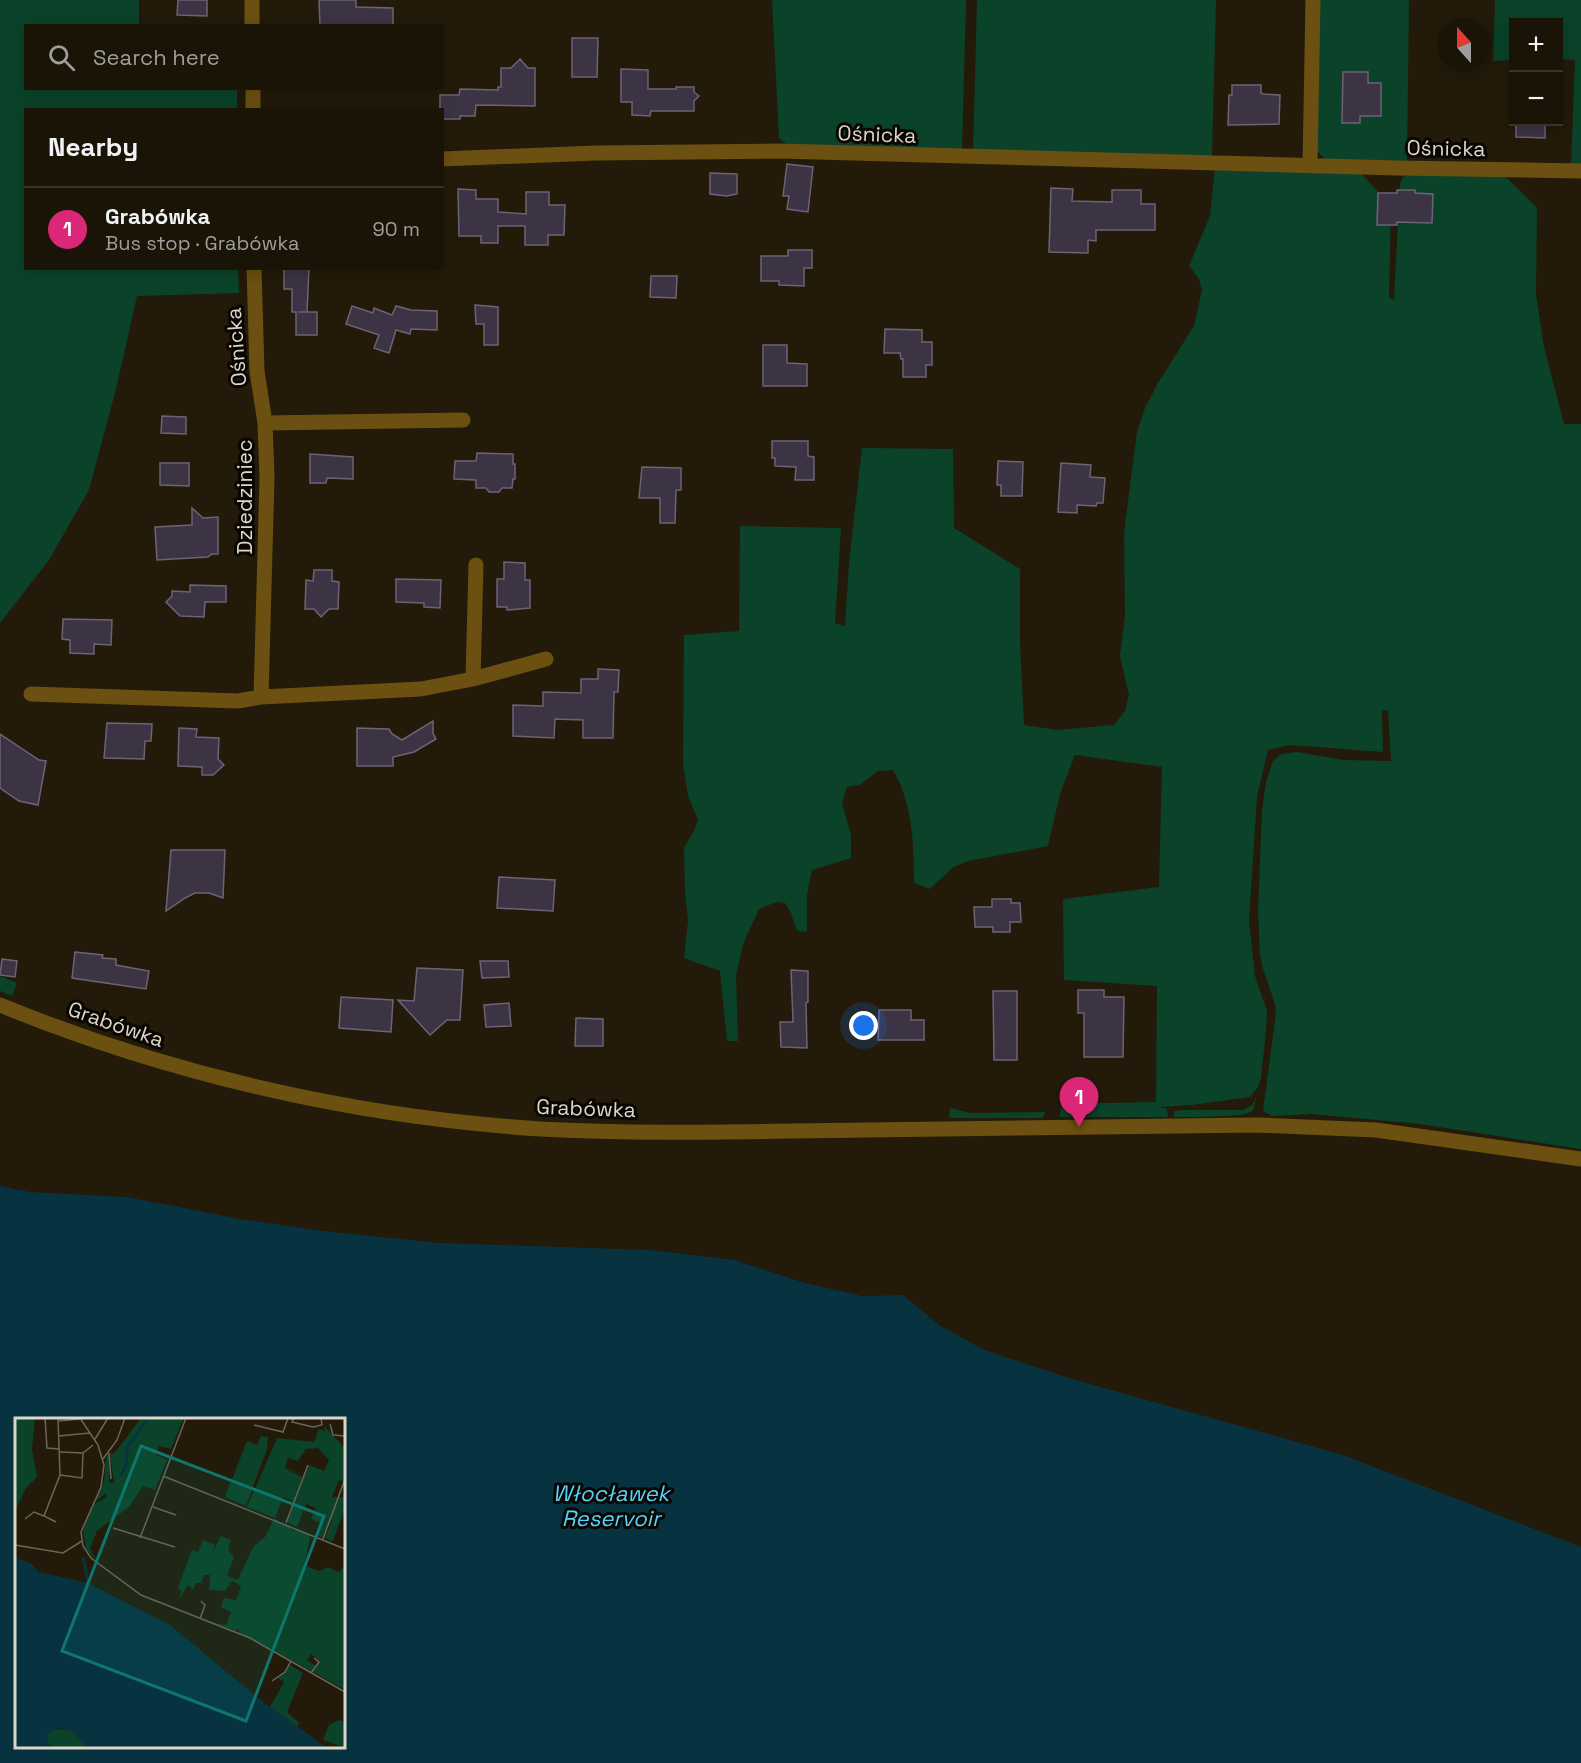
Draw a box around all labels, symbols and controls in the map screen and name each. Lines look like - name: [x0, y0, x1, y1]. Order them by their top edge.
- north arrow: [1437, 18, 1491, 72]
- map controls: [1509, 18, 1563, 126]
- button: +: [1509, 18, 1563, 72]
- search box: [24, 24, 444, 90]
- icon: search: [45, 41, 78, 74]
- text: Search here: [93, 43, 220, 71]
- button: −: [1509, 72, 1563, 126]
- street label: Ośnicka: [837, 119, 917, 149]
- text: Nearby: [48, 130, 138, 164]
- street label: Ośnicka: [1406, 134, 1486, 162]
- text: Grabówka: [105, 202, 210, 230]
- text: 1: [63, 216, 72, 242]
- text: 90 m: [373, 216, 420, 242]
- text: Bus stop · Grabówka: [105, 230, 300, 256]
- street label: Ośnicka: [220, 307, 252, 387]
- street label: Dziedziniec: [231, 439, 258, 555]
- street label: Grabówka: [64, 995, 168, 1053]
- your location: [849, 1011, 878, 1040]
- pin: 1: [1060, 1078, 1098, 1127]
- street label: Grabówka: [536, 1093, 636, 1123]
- inset map: [15, 1418, 345, 1748]
- water label: Włocławek Reservoir: [553, 1479, 672, 1532]

